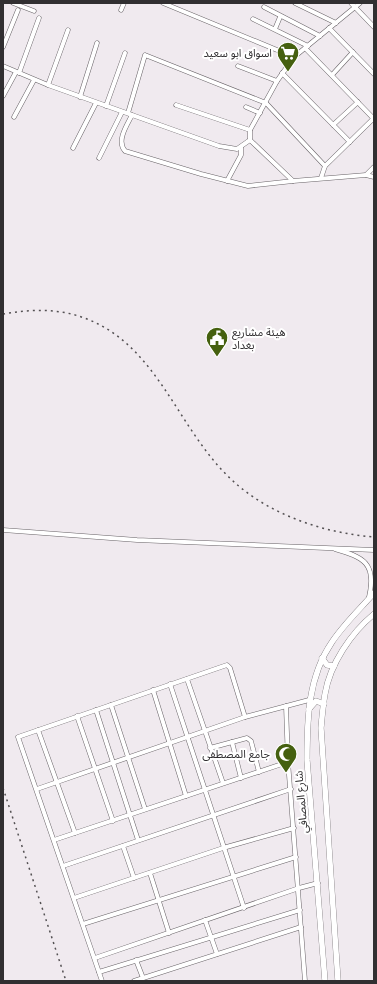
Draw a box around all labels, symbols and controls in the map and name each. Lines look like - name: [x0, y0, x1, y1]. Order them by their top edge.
- supermarket icon: اسواق ابو سعيد: [275, 40, 301, 73]
- place label: اسواق ابو سعيد: [203, 46, 272, 60]
- public building icon: هيئة مشاريع بغداد: [204, 325, 230, 358]
- place label: هيئة مشاريع بغداد: [232, 325, 286, 352]
- mosque icon: جامع المصطفى: [273, 741, 299, 774]
- place label: جامع المصطفى: [202, 747, 271, 762]
- street label: شارع المصافي: [291, 769, 313, 834]

